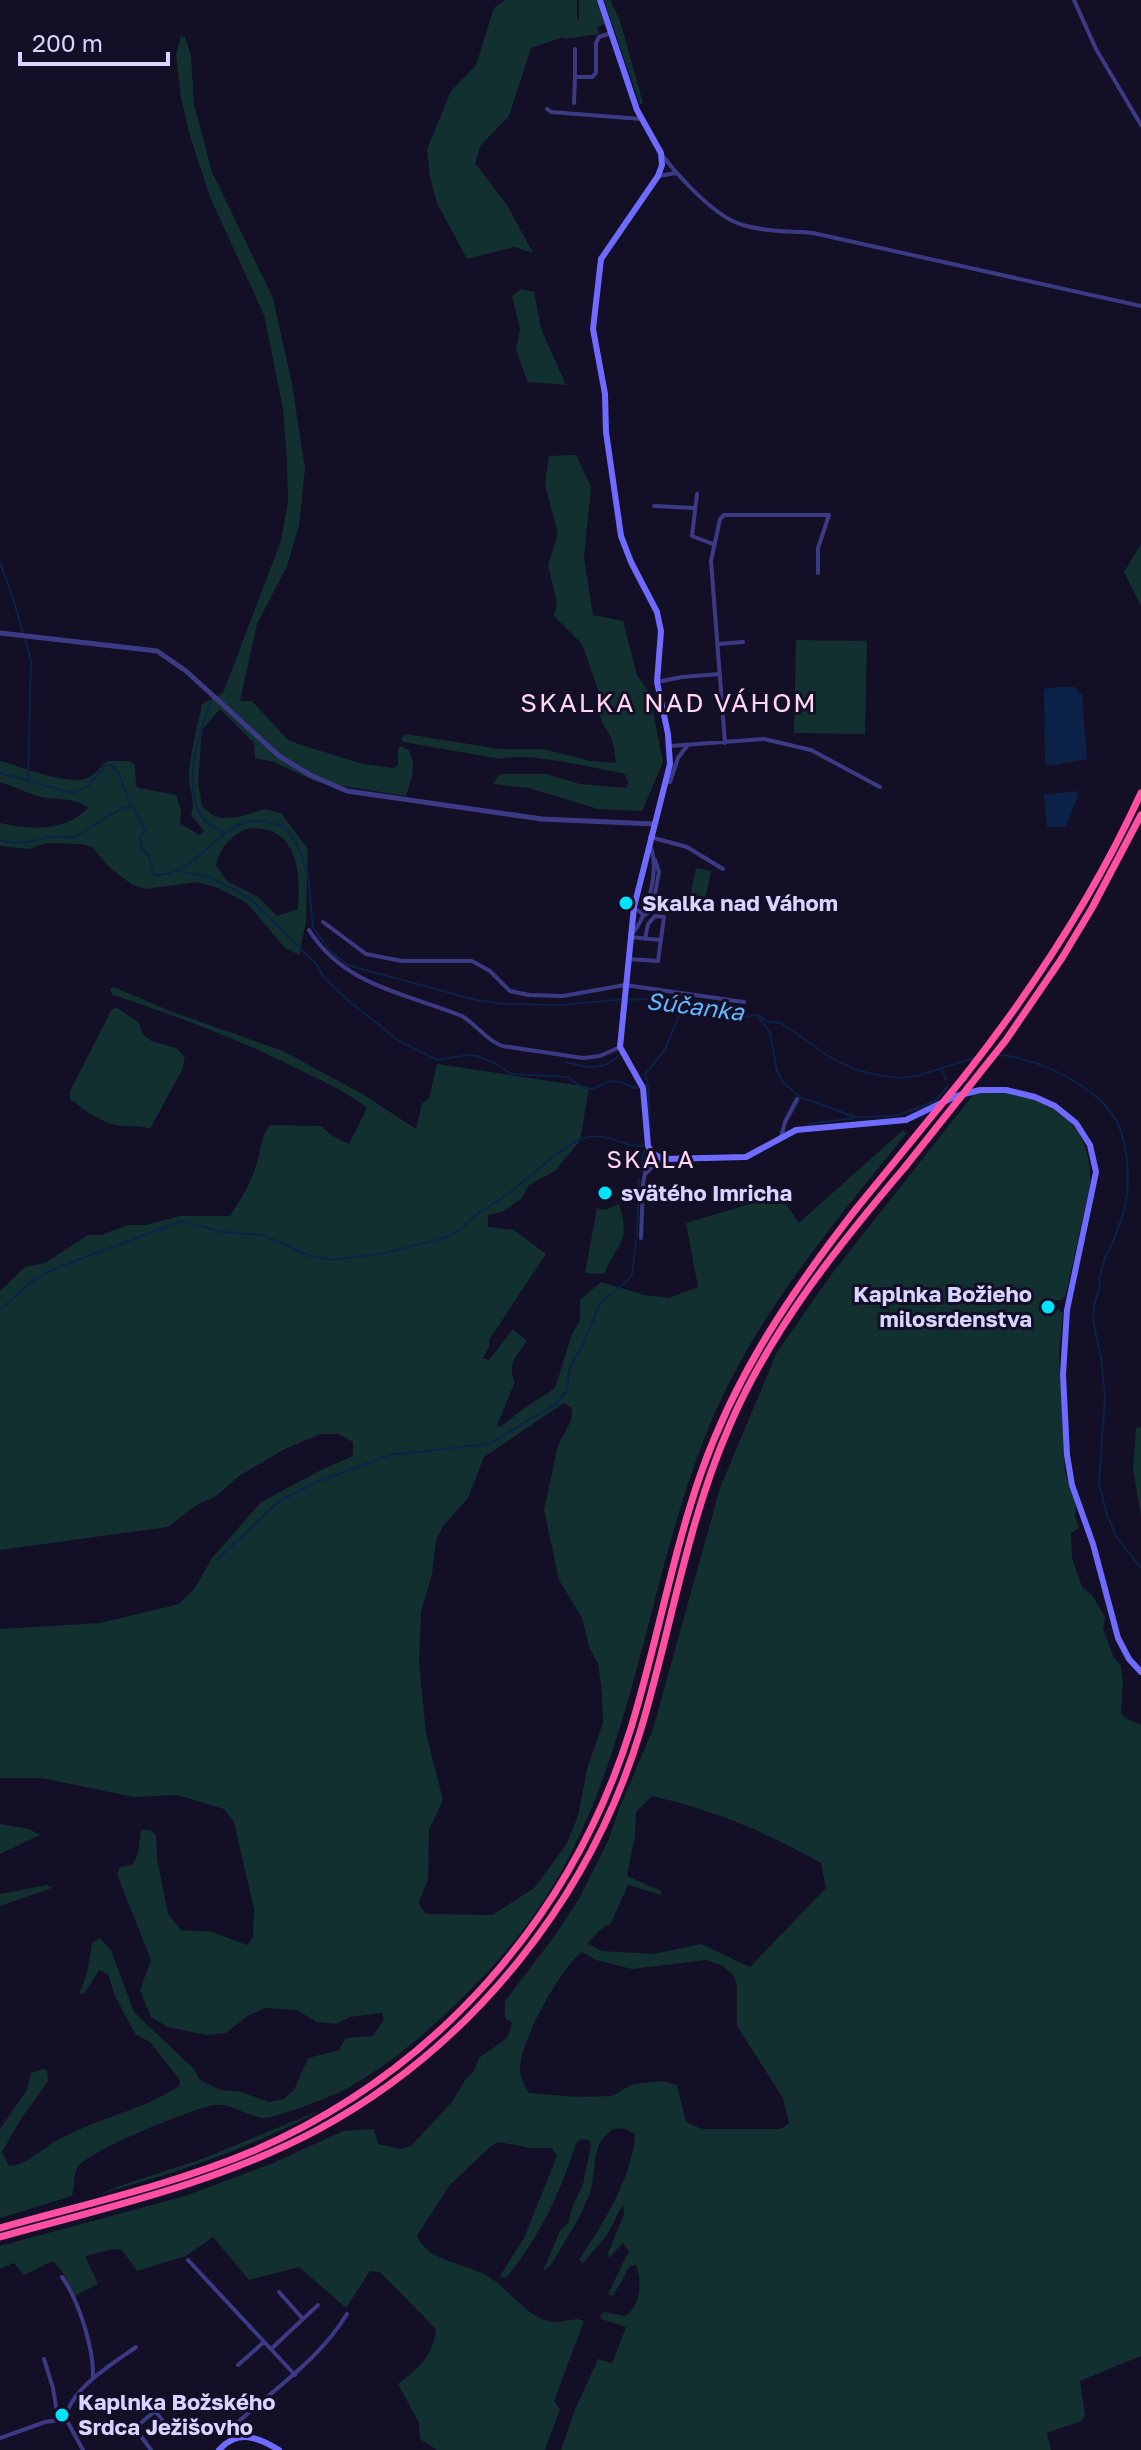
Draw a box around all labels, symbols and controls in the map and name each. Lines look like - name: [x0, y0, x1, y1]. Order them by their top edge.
- scale bar: [20, 16, 168, 66]
- text: 200 m: [32, 28, 103, 57]
- district label: SKALKA NAD VÁHOM: [520, 687, 818, 718]
- place label: Skalka nad Váhom: [642, 889, 838, 916]
- marker: Skalka nad Váhom: [617, 894, 635, 912]
- water label: Súčanka: [645, 985, 747, 1026]
- district label: SKALA: [607, 1144, 695, 1173]
- place label: svätého Imricha: [621, 1179, 792, 1206]
- marker: svätého Imricha: [596, 1184, 614, 1202]
- place label: Kaplnka Božieho milosrdenstva: [853, 1280, 1032, 1332]
- marker: Kaplnka Božieho milosrdenstva: [1039, 1298, 1057, 1316]
- place label: Kaplnka Božského Srdca Ježišovho: [78, 2388, 275, 2440]
- marker: Kaplnka Božského Srdca Ježišovho: [53, 2406, 71, 2424]

